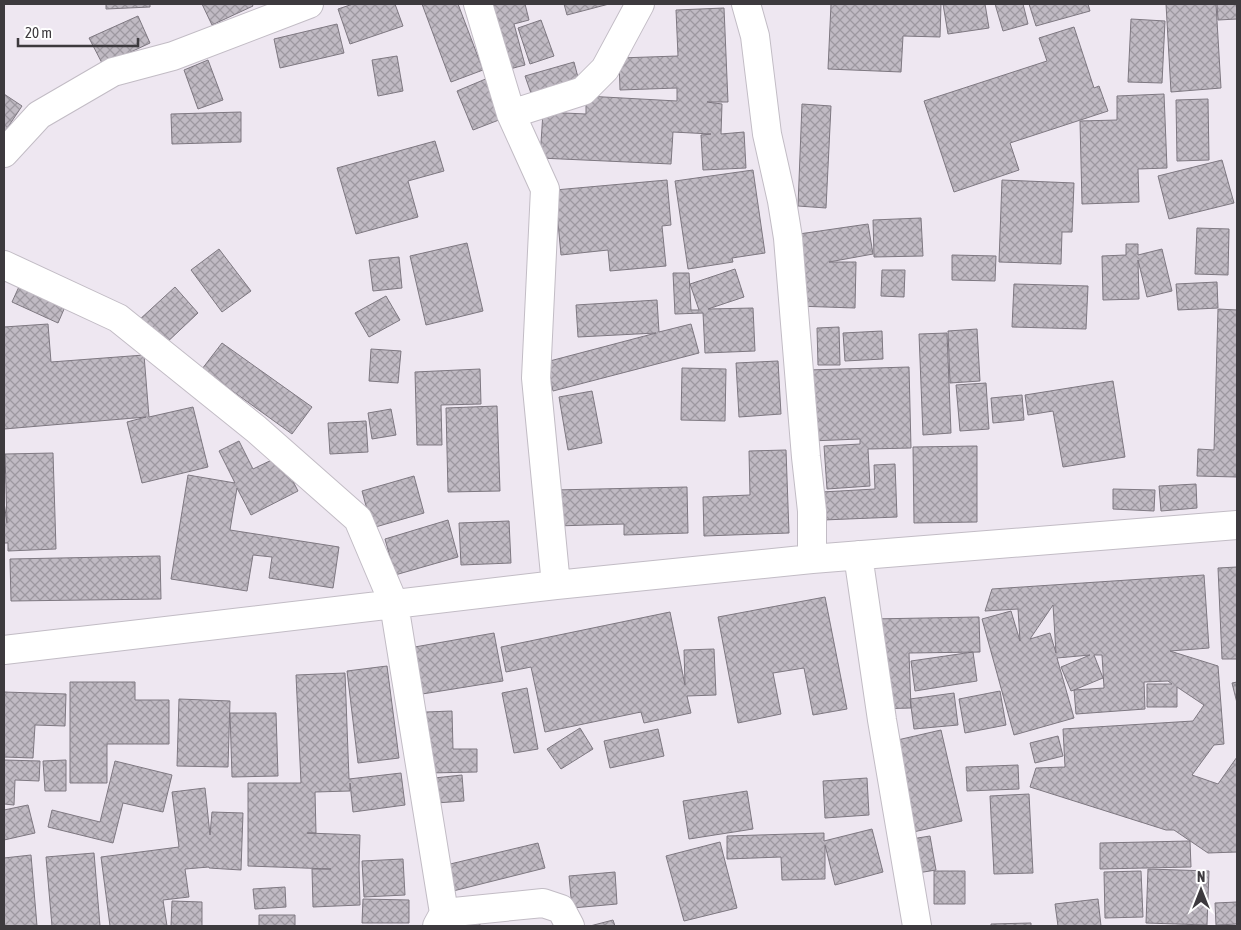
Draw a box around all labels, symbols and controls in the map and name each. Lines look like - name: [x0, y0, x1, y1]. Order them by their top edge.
- scale bar: [18, 15, 138, 47]
- text: 20 m: [25, 24, 52, 41]
- north arrow: [1176, 865, 1226, 915]
- text: N: [1197, 869, 1205, 885]

